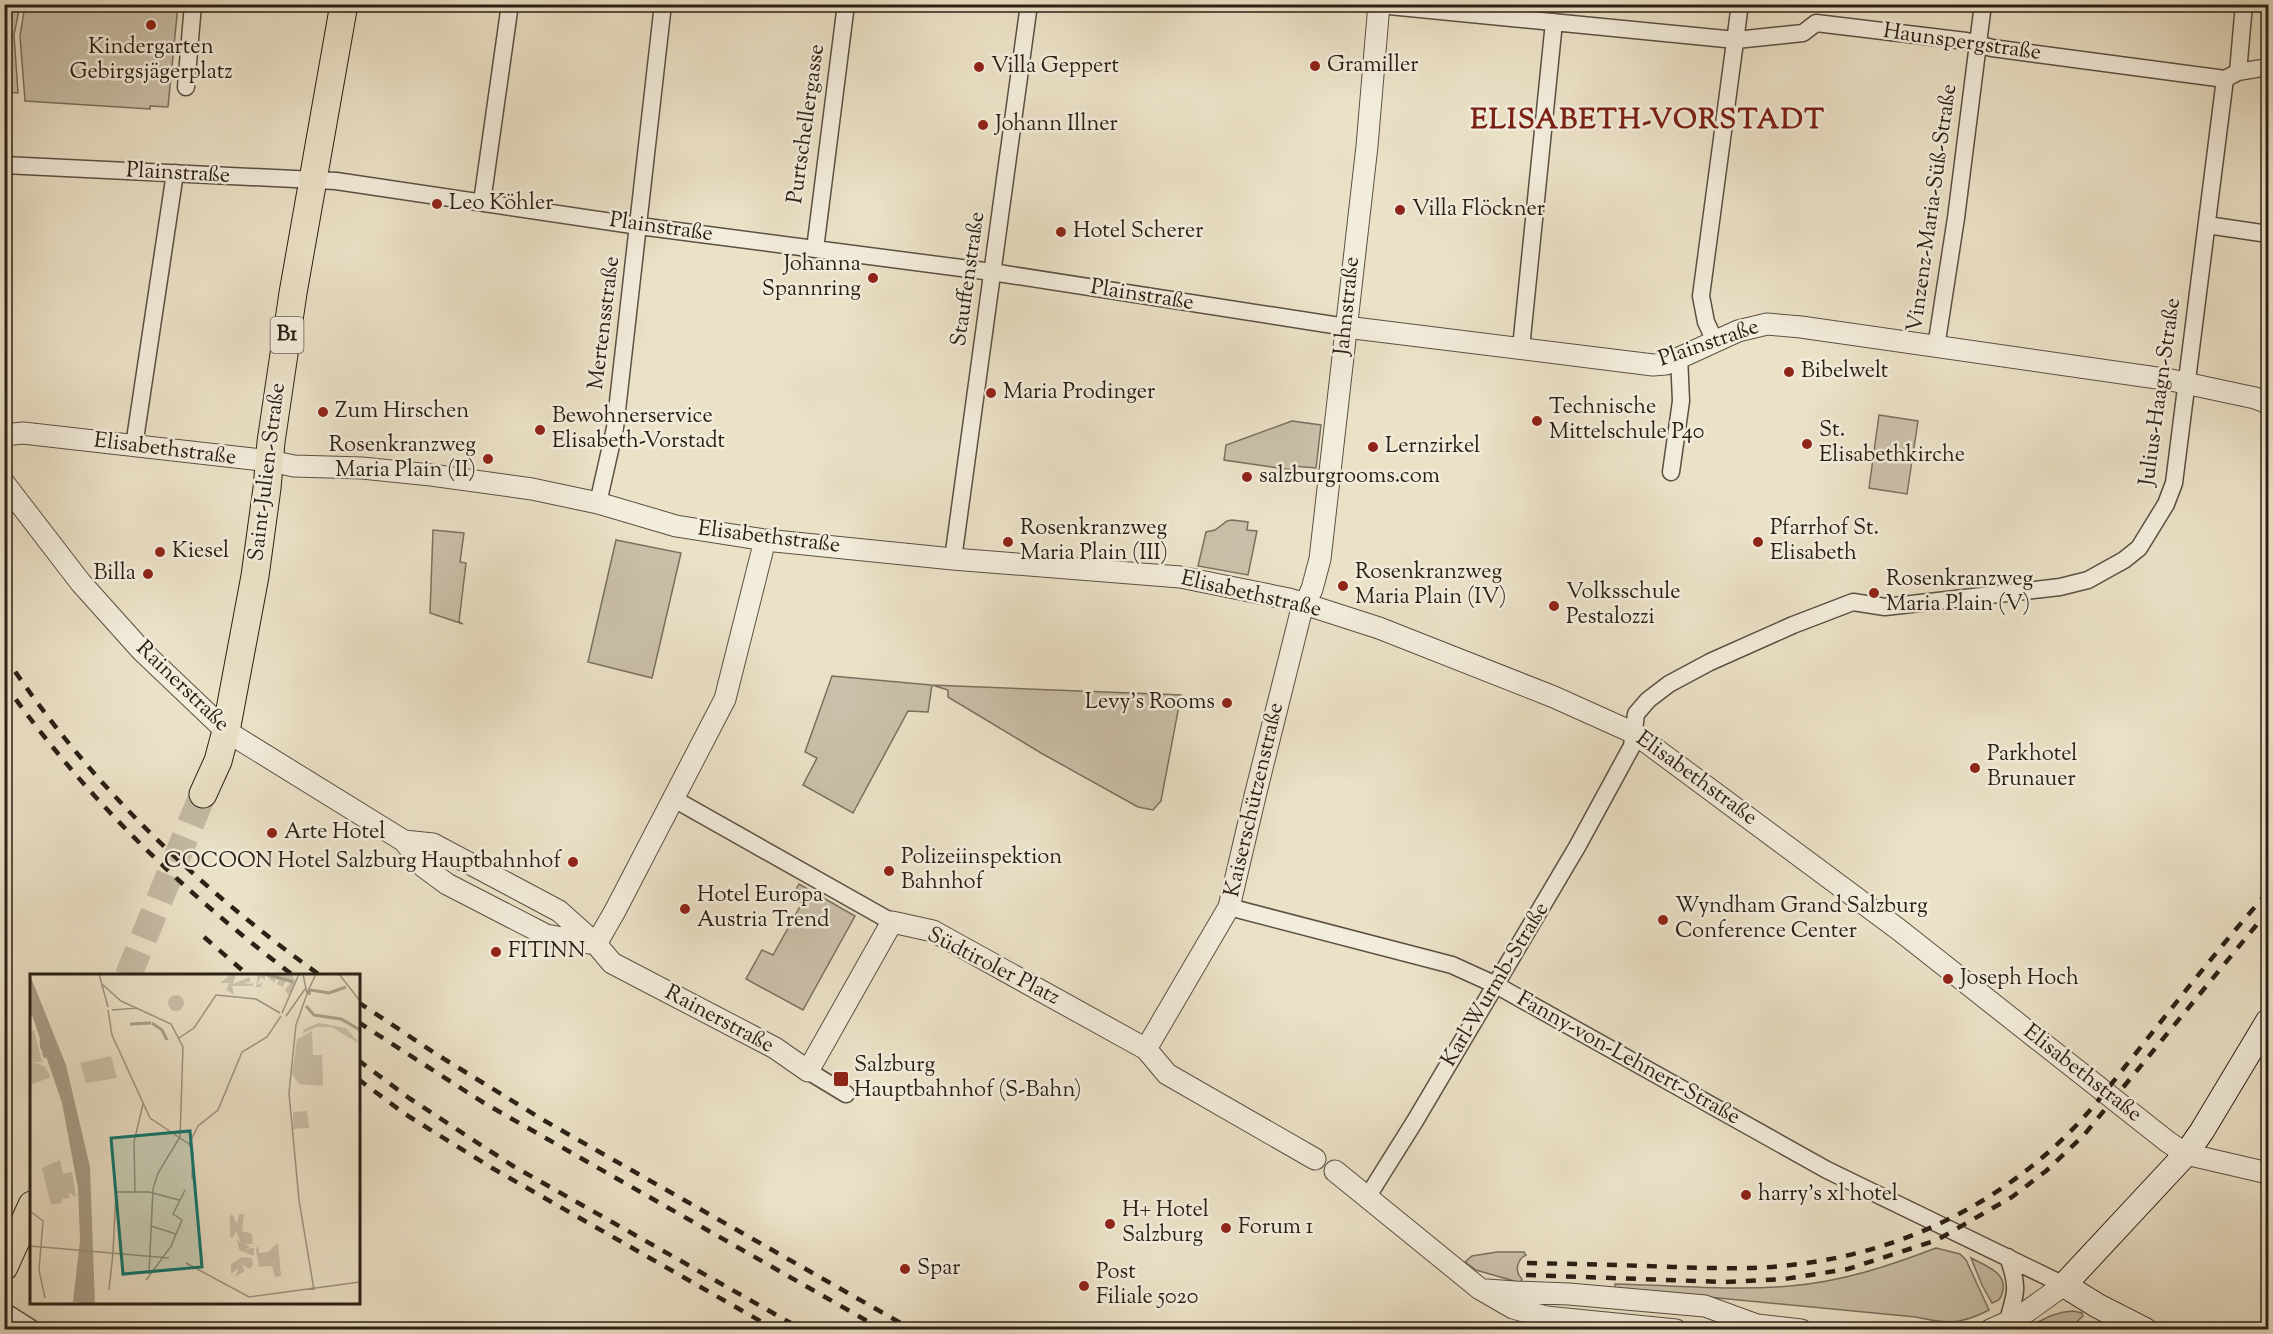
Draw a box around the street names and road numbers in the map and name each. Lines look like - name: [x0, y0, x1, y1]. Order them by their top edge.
- street label: Haunspergstraße: [1881, 16, 2043, 70]
- street label: Purtschellergasse: [780, 42, 834, 206]
- street label: Vinzenz-Maria-Süß-Straße: [1900, 82, 1966, 334]
- street label: Plainstraße: [125, 155, 231, 193]
- street label: Plainstraße: [607, 205, 715, 251]
- street label: Stauffenstraße: [944, 210, 994, 348]
- street label: Mertensstraße: [581, 254, 629, 392]
- street label: Jahnstraße: [1327, 255, 1369, 358]
- street label: Plainstraße: [1088, 272, 1196, 320]
- street label: Julius-Haagn-Straße: [2132, 296, 2190, 489]
- street label: Plainstraße: [1654, 312, 1764, 376]
- road number: B1: [270, 317, 304, 353]
- street label: Saint-Julien-Straße: [241, 381, 295, 563]
- street label: Elisabethstraße: [92, 425, 238, 475]
- street label: Elisabethstraße: [696, 513, 842, 563]
- street label: Elisabethstraße: [1178, 563, 1324, 627]
- street label: Rainerstraße: [128, 634, 236, 740]
- street label: Kaiserschützenstraße: [1217, 700, 1293, 900]
- street label: Elisabethstraße: [1629, 724, 1763, 834]
- street label: Karl-Wurmb-Straße: [1434, 897, 1558, 1073]
- street label: Südtiroler Platz: [921, 920, 1065, 1014]
- street label: Rainerstraße: [659, 978, 779, 1062]
- street label: Fanny-von-Lehnert-Straße: [1510, 984, 1746, 1134]
- street label: Elisabethstraße: [2016, 1017, 2148, 1131]

